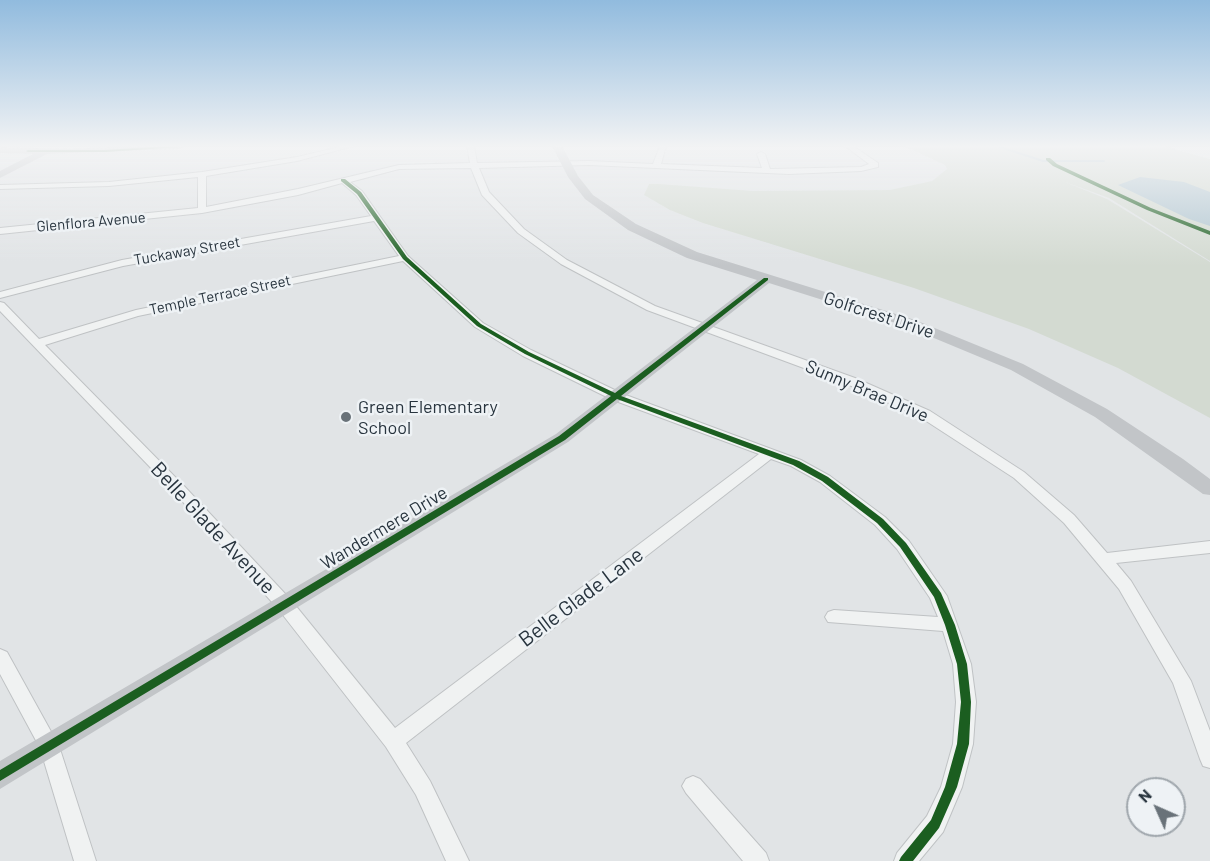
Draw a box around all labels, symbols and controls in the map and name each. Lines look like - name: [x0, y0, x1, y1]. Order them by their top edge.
- street label: Glenflora Avenue: [36, 208, 146, 236]
- street label: Tuckaway Street: [132, 233, 242, 269]
- street label: Temple Terrace Street: [148, 271, 292, 319]
- street label: Golfcrest Drive: [821, 287, 937, 343]
- street label: Sunny Brae Drive: [802, 355, 932, 427]
- place label: Green Elementary School: [358, 396, 498, 438]
- marker: Green Elementary School: [339, 410, 353, 424]
- street label: Belle Glade Avenue: [145, 457, 281, 599]
- street label: Wandermere Drive: [317, 482, 451, 574]
- street label: Belle Glade Lane: [514, 542, 648, 652]
- north arrow: [1126, 777, 1186, 837]
- text: N: [1134, 785, 1155, 806]

